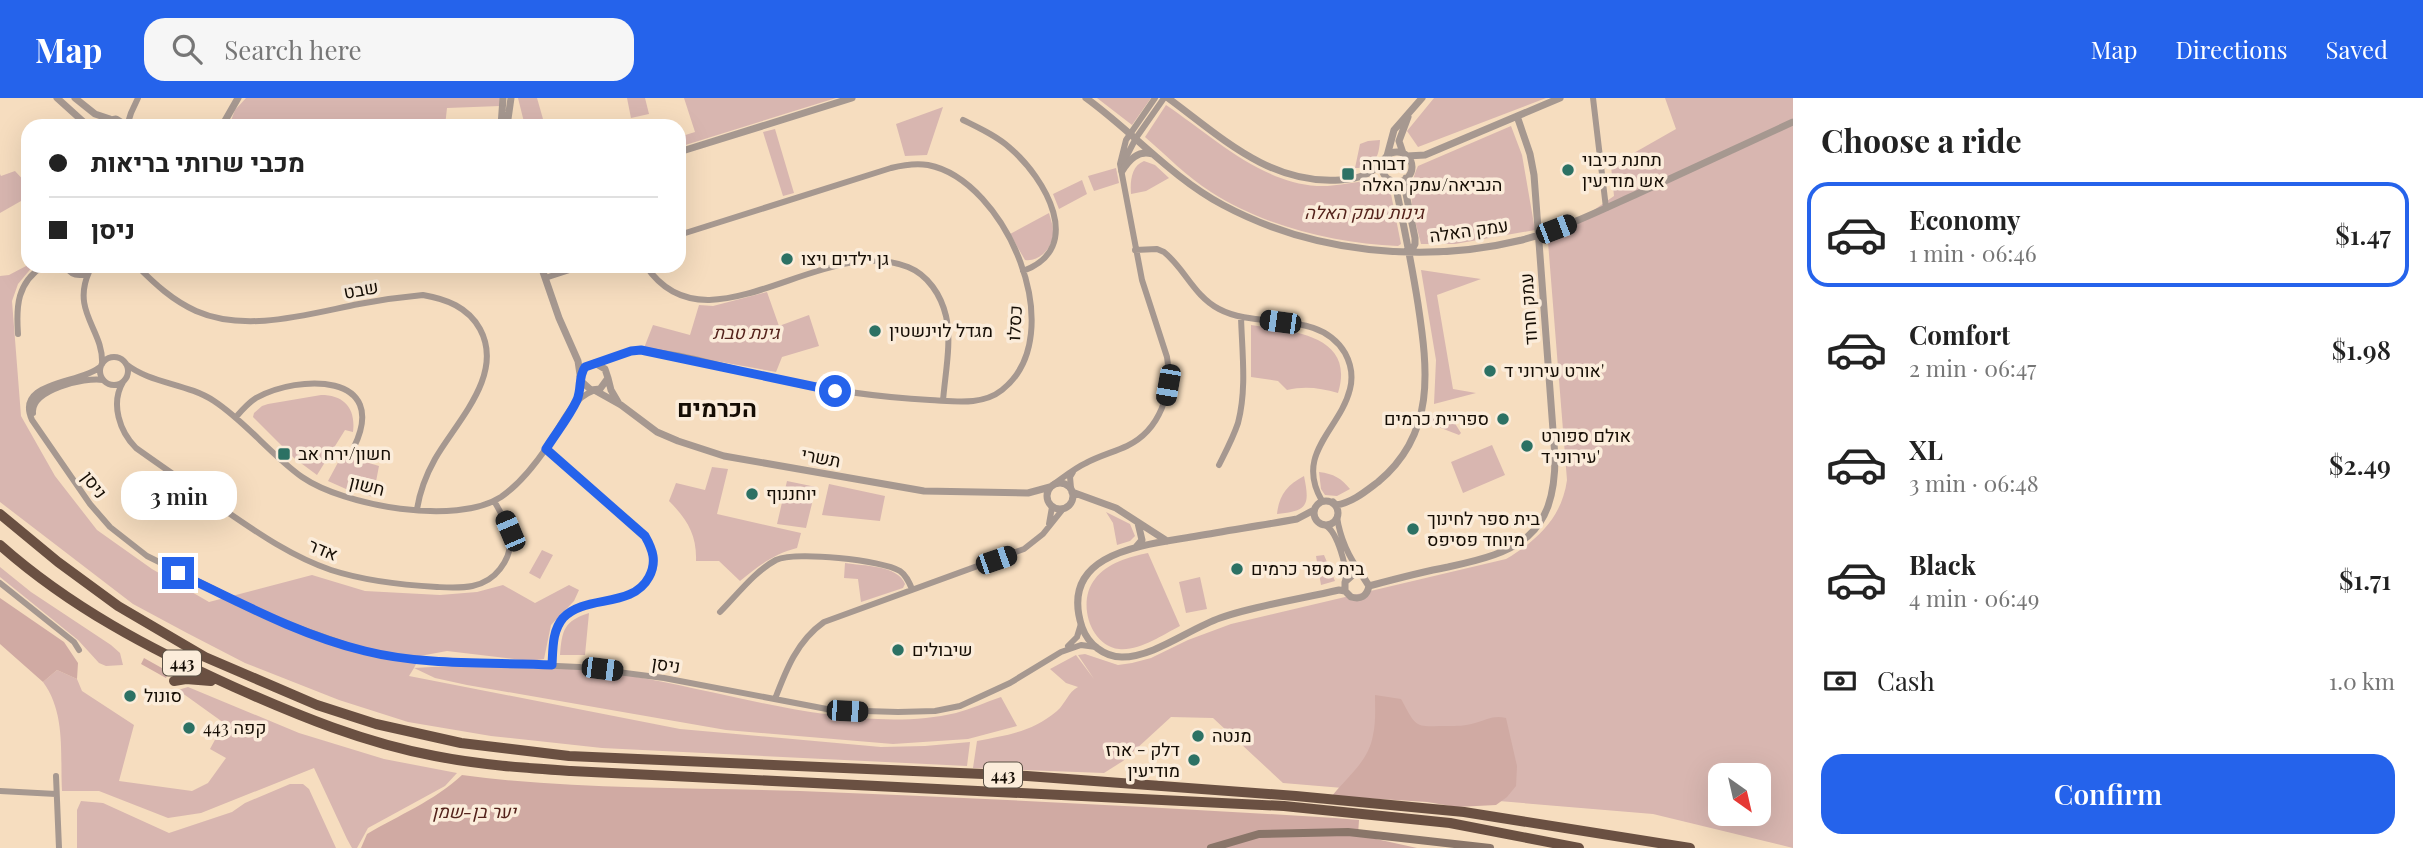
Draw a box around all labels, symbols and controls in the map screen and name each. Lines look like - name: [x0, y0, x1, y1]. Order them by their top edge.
- search box: [144, 18, 634, 81]
- text: Map: [35, 27, 102, 71]
- icon: search: [168, 30, 206, 68]
- text: Search here: [224, 32, 362, 67]
- text: Map: [2091, 33, 2137, 65]
- text: Directions: [2175, 33, 2288, 65]
- text: Saved: [2326, 33, 2388, 65]
- text: Choose a ride: [1821, 118, 2022, 161]
- text: מכבי שרותי בריאות: [91, 144, 305, 179]
- place label: תחנת כיבוי אש מודיעין: [1582, 147, 1665, 192]
- place label: דבורה הנביאה/עמק האלה: [1362, 151, 1502, 196]
- marker: תחנת כיבוי אש מודיעין: [1560, 162, 1576, 178]
- marker: דבורה הנביאה/עמק האלה: [1340, 166, 1356, 182]
- park label: גינות עמק האלה: [1304, 200, 1425, 224]
- text: Economy: [1909, 202, 2020, 237]
- icon: car: [1825, 203, 1888, 266]
- text: ניסן: [91, 211, 135, 246]
- car: [1533, 212, 1580, 246]
- street label: עמק האלה: [1428, 213, 1510, 247]
- text: $1.47: [2335, 217, 2391, 252]
- text: 1 min · 06:46: [1909, 237, 2037, 268]
- place label: גן ילדים ויצו: [801, 246, 889, 270]
- marker: גן ילדים ויצו: [779, 251, 795, 267]
- street label: עמק חרוד: [1514, 272, 1542, 346]
- street label: שבט: [342, 274, 380, 304]
- street label: כסלו: [1001, 304, 1027, 341]
- car: [1258, 309, 1303, 335]
- text: Comfort: [1909, 317, 2010, 352]
- place label: מגדל לוינשטין: [889, 318, 993, 342]
- icon: car: [1825, 318, 1888, 381]
- park label: גינת טבת: [713, 320, 780, 344]
- marker: מגדל לוינשטין: [867, 323, 883, 339]
- text: $1.98: [2332, 332, 2391, 367]
- text: 2 min · 06:47: [1909, 352, 2036, 383]
- place label: אורט עירוני ד': [1504, 358, 1604, 382]
- car: [1155, 362, 1182, 408]
- marker: אורט עירוני ד': [1482, 363, 1498, 379]
- route start: [819, 375, 851, 407]
- district label: הכרמים: [677, 391, 757, 423]
- place label: ספריית כרמים: [1384, 406, 1489, 430]
- marker: ספריית כרמים: [1495, 411, 1511, 427]
- place label: אולם ספורט עירוני ד': [1541, 423, 1631, 468]
- text: XL: [1909, 432, 1943, 467]
- icon: car: [1825, 433, 1888, 496]
- marker: אולם ספורט עירוני ד': [1519, 438, 1535, 454]
- place label: חשון/ירח אב: [298, 441, 391, 465]
- street label: תשרי: [799, 441, 843, 473]
- marker: חשון/ירח אב: [276, 446, 292, 462]
- text: $2.49: [2329, 447, 2391, 482]
- street label: ניסן: [77, 466, 113, 503]
- text: 3 min · 06:48: [1909, 467, 2039, 498]
- street label: חשון: [347, 469, 387, 501]
- callout: 3 min: [120, 472, 236, 520]
- text: 3 min: [150, 480, 208, 511]
- place label: יוחננוף: [766, 481, 817, 505]
- marker: יוחננוף: [744, 486, 760, 502]
- place label: בית ספר לחינוך מיוחד פסיפס: [1427, 506, 1541, 551]
- car: [493, 508, 528, 554]
- marker: בית ספר לחינוך מיוחד פסיפס: [1405, 521, 1421, 537]
- street label: אדר: [305, 532, 342, 566]
- car: [973, 543, 1020, 577]
- text: Black: [1909, 547, 1976, 582]
- icon: car: [1825, 548, 1888, 611]
- place label: בית ספר כרמים: [1251, 556, 1365, 580]
- route end: [162, 557, 194, 589]
- marker: בית ספר כרמים: [1229, 561, 1245, 577]
- text: $1.71: [2339, 562, 2391, 597]
- text: 4 min · 06:49: [1909, 582, 2039, 613]
- place label: שיבולים: [912, 637, 973, 661]
- marker: שיבולים: [890, 642, 906, 658]
- road number: 443: [163, 650, 201, 676]
- street label: ניסן: [650, 650, 682, 678]
- car: [580, 656, 625, 682]
- icon: cash: [1821, 662, 1859, 700]
- text: Cash: [1877, 663, 1935, 698]
- text: 1.0 km: [2329, 665, 2395, 696]
- place label: סונול: [144, 683, 182, 707]
- marker: סונול: [122, 688, 138, 704]
- car: [826, 699, 869, 723]
- place label: קפה 443: [203, 715, 266, 739]
- marker: קפה 443: [181, 720, 197, 736]
- place label: מנטה: [1212, 723, 1252, 747]
- marker: מנטה: [1190, 728, 1206, 744]
- place label: דלק - ארז מודיעין: [1105, 737, 1180, 782]
- marker: דלק - ארז מודיעין: [1186, 752, 1202, 768]
- button: Confirm: [1821, 754, 2395, 834]
- road number: 443: [984, 762, 1022, 788]
- north arrow: [1708, 763, 1771, 826]
- map controls: [1708, 763, 1771, 826]
- park label: יער בן-שמן: [432, 799, 517, 823]

